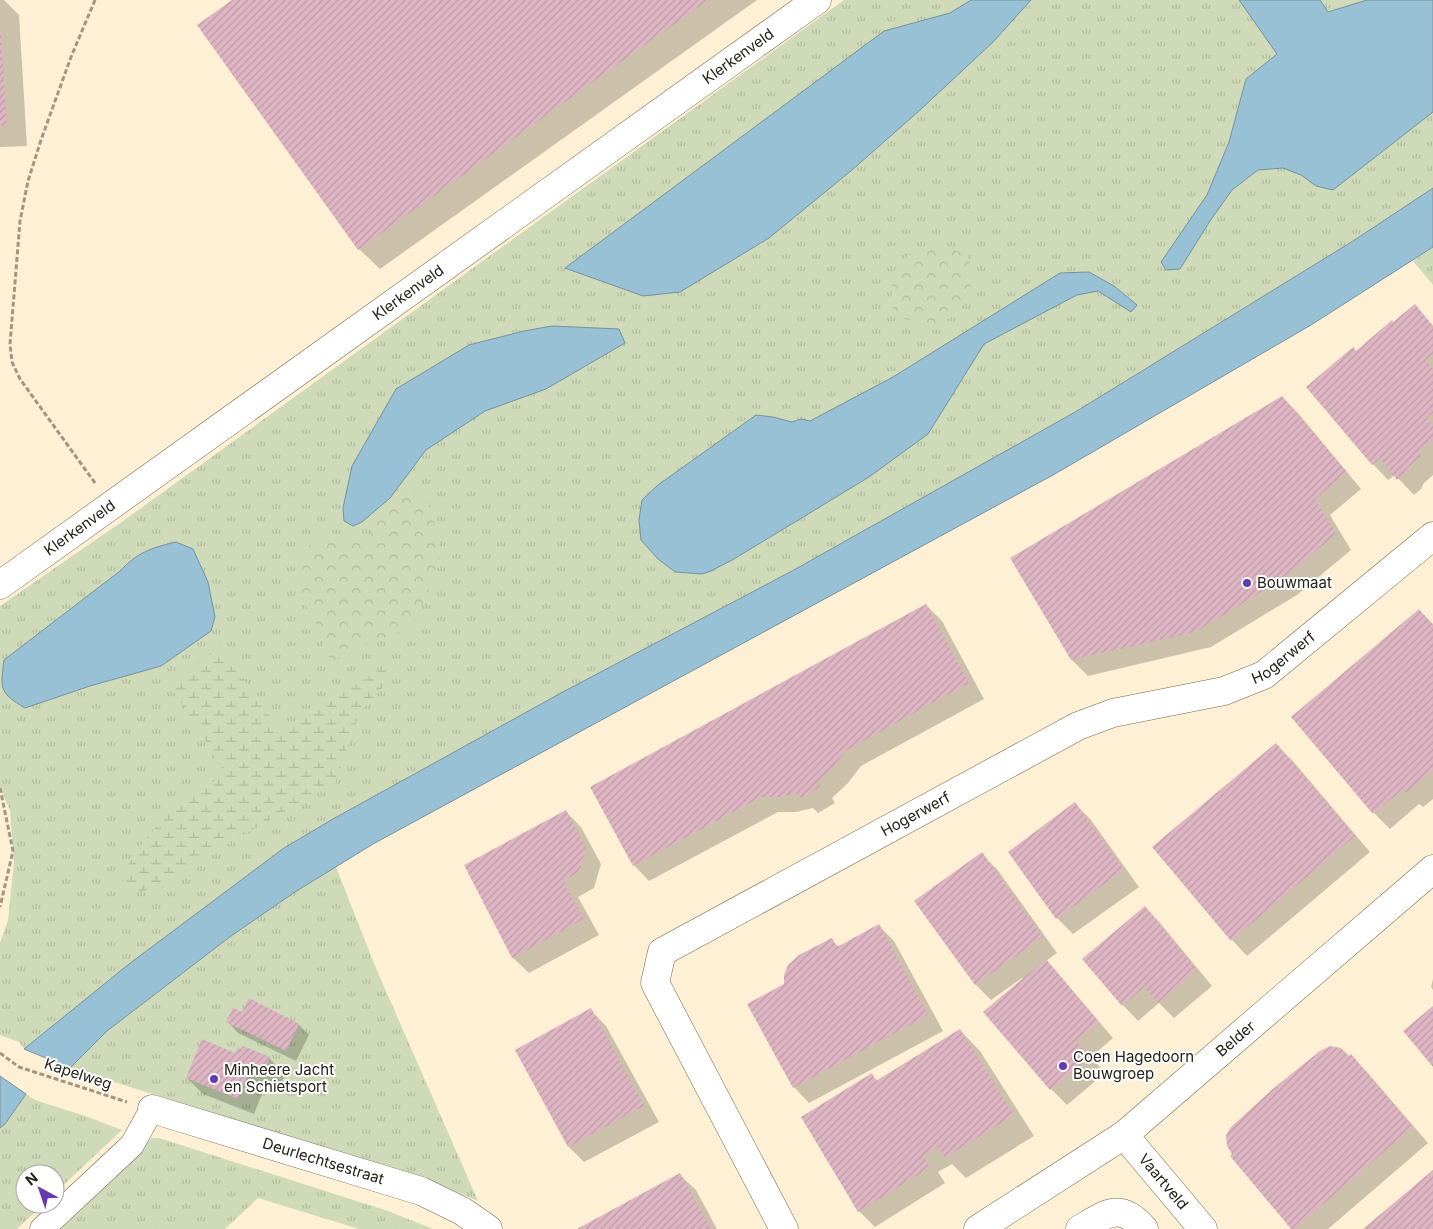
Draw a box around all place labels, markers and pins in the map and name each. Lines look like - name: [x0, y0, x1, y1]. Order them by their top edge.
- place label: Bouwmaat: [1257, 573, 1332, 592]
- marker: Bouwmaat: [1241, 577, 1253, 589]
- place label: Coen Hagedoorn Bouwgroep: [1073, 1047, 1194, 1083]
- place label: Minheere Jacht en Schietsport: [224, 1060, 334, 1096]
- marker: Coen Hagedoorn Bouwgroep: [1057, 1060, 1069, 1072]
- marker: Minheere Jacht en Schietsport: [208, 1073, 220, 1085]

